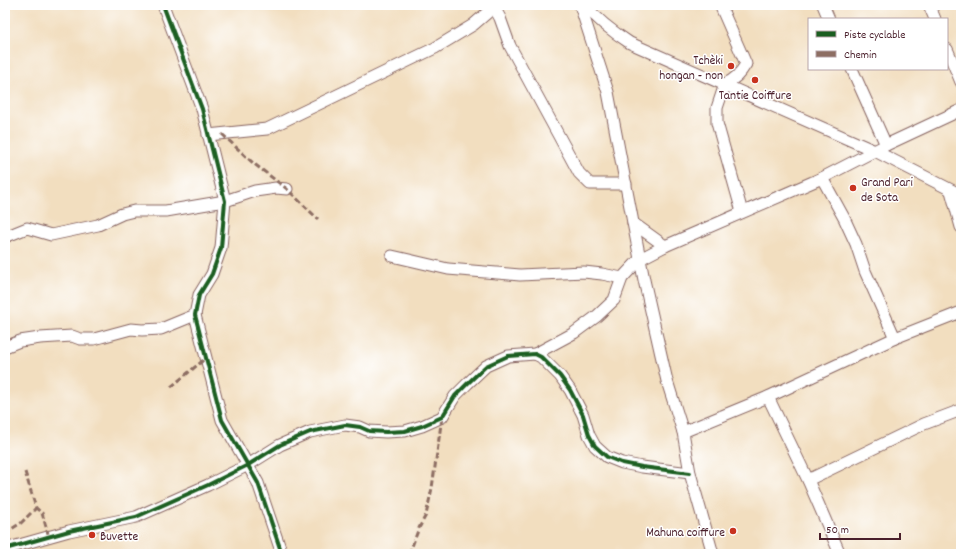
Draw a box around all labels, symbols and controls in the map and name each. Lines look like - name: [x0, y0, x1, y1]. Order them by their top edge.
- legend: [808, 18, 948, 70]
- text: Piste cyclable: [844, 27, 905, 44]
- text: Chemin: [844, 47, 877, 64]
- place label: Tchèki hongan - non: [659, 52, 724, 86]
- marker: Tchèki hongan - non: [726, 61, 736, 71]
- marker: Tantie Coiffure: [750, 75, 760, 85]
- place label: Tantie Coiffure: [719, 87, 792, 106]
- place label: Grand Pari de Sota: [861, 174, 913, 208]
- marker: Grand Pari de Sota: [848, 183, 858, 193]
- scale bar: [820, 515, 900, 541]
- text: 50 m: [826, 522, 849, 539]
- place label: Mahuna coiffure: [646, 524, 725, 543]
- marker: Mahuna coiffure: [728, 526, 738, 536]
- place label: Buvette: [100, 528, 139, 547]
- marker: Buvette: [87, 530, 97, 540]

